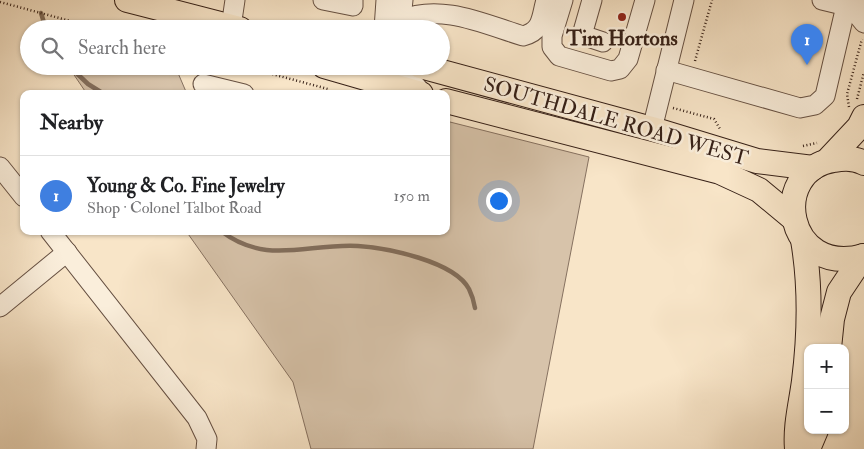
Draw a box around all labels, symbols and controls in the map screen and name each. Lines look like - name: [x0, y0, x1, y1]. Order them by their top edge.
- marker: Tim Hortons: [616, 11, 628, 23]
- search box: [20, 20, 450, 75]
- pin: 1: [791, 24, 823, 65]
- place label: Tim Hortons: [565, 25, 678, 52]
- icon: search: [38, 34, 66, 62]
- text: Search here: [78, 36, 166, 60]
- street label: SOUTHDALE ROAD WEST: [480, 71, 752, 172]
- text: Nearby: [40, 109, 103, 136]
- text: Young & Co. Fine Jewelry: [87, 174, 285, 198]
- text: 1: [53, 186, 59, 206]
- text: 150 m: [393, 186, 430, 206]
- your location: [486, 188, 512, 214]
- text: Shop · Colonel Talbot Road: [87, 198, 262, 218]
- map controls: [804, 344, 849, 434]
- button: +: [804, 344, 849, 389]
- button: −: [804, 389, 849, 434]

